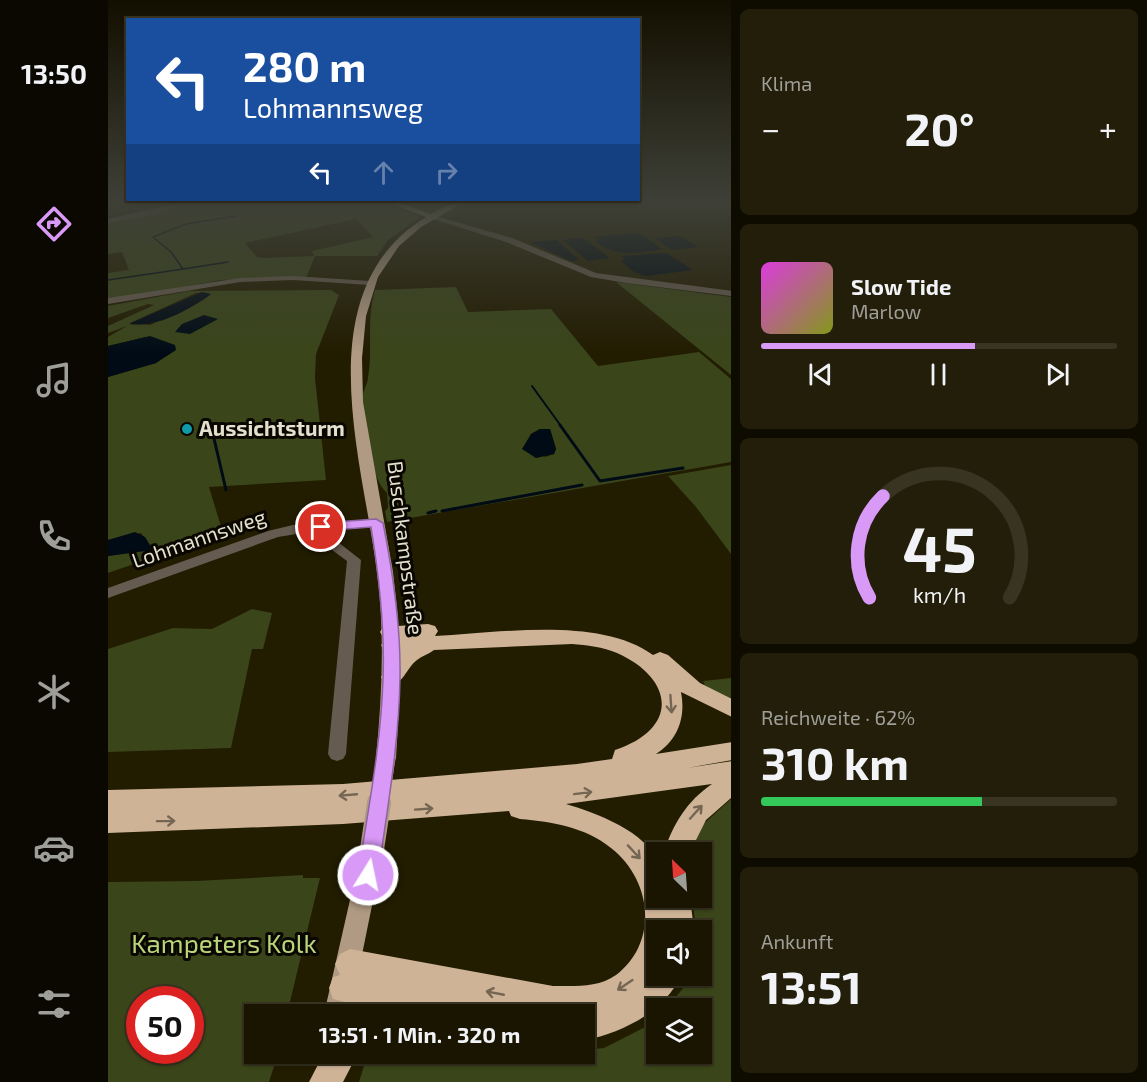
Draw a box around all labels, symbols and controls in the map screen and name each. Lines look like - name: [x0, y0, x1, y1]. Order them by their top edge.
- text: 280 m: [243, 40, 366, 90]
- icon: left: [144, 42, 222, 120]
- text: 13:50: [21, 57, 87, 89]
- text: Klima: [761, 71, 812, 95]
- text: Lohmannsweg: [243, 91, 423, 123]
- text: 20°: [905, 101, 975, 155]
- text: −: [761, 108, 780, 148]
- text: +: [1099, 108, 1117, 148]
- icon: left: [304, 156, 337, 189]
- icon: ahead: [367, 156, 400, 189]
- icon: right: [430, 156, 463, 189]
- icon: directions: [33, 203, 75, 245]
- text: Slow Tide: [851, 273, 951, 299]
- text: Marlow: [851, 299, 921, 323]
- icon: previous: [804, 358, 837, 391]
- icon: pause: [922, 358, 955, 391]
- icon: next: [1041, 358, 1074, 391]
- icon: music: [33, 359, 75, 401]
- place label: Aussichtsturm: [199, 415, 345, 440]
- marker: Aussichtsturm: [180, 422, 194, 436]
- street label: Buschkampstraße: [383, 459, 430, 636]
- pin: [295, 501, 346, 552]
- street label: Lohmannsweg: [128, 503, 269, 572]
- icon: arrive: [304, 510, 337, 543]
- text: 45: [902, 510, 976, 585]
- icon: phone: [33, 515, 75, 557]
- text: km/h: [912, 582, 966, 607]
- icon: climate: [33, 671, 75, 713]
- one-way arrow: [666, 694, 677, 713]
- text: Reichweite · 62%: [761, 705, 915, 729]
- text: 310 km: [761, 735, 909, 789]
- one-way arrow: [572, 787, 592, 798]
- one-way arrow: [338, 789, 358, 800]
- one-way arrow: [414, 803, 434, 814]
- one-way arrow: [689, 805, 703, 820]
- one-way arrow: [156, 816, 176, 827]
- icon: car: [33, 827, 75, 869]
- north arrow: [646, 842, 712, 908]
- map controls: [646, 842, 712, 1064]
- position arrow: [336, 843, 400, 907]
- one-way arrow: [627, 845, 641, 860]
- button: sound: [646, 920, 712, 986]
- park label: Kampeters Kolk: [131, 927, 317, 958]
- text: Ankunft: [761, 929, 833, 953]
- text: 13:51: [761, 959, 862, 1013]
- one-way arrow: [617, 979, 633, 991]
- icon: filters: [33, 983, 75, 1025]
- speed limit sign: 50: [126, 986, 204, 1064]
- one-way arrow: [486, 987, 506, 998]
- button: layers: [646, 998, 712, 1064]
- text: 13:51 · 1 Min. · 320 m: [319, 1021, 520, 1047]

